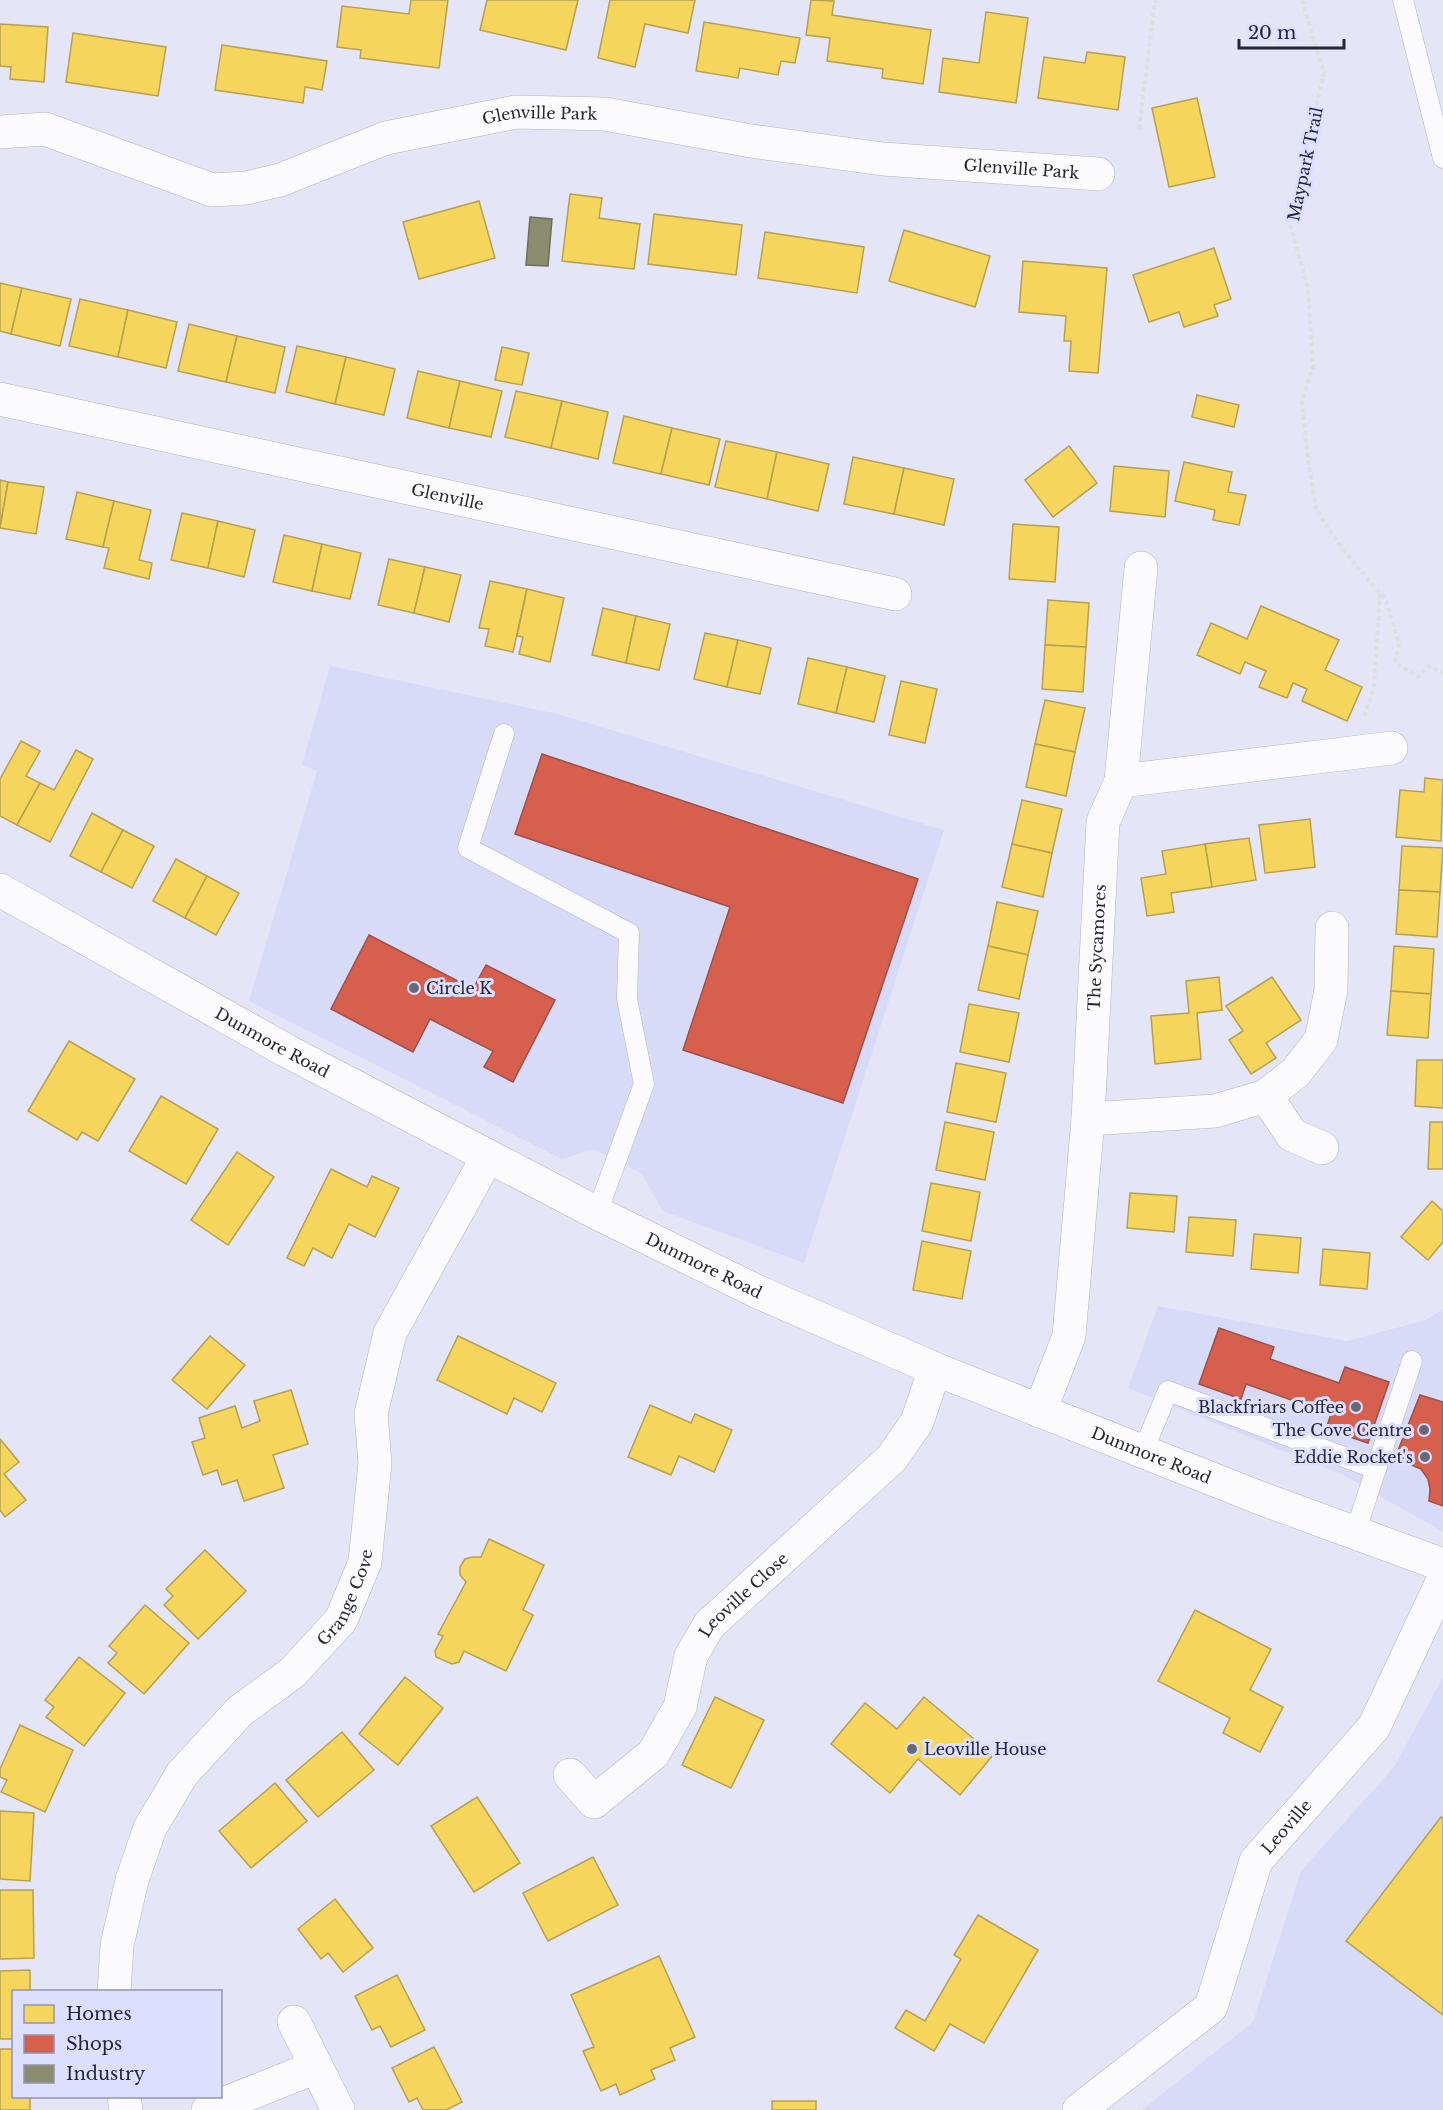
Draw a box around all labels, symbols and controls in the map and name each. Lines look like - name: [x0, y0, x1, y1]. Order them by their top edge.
- scale bar: [1239, 12, 1344, 50]
- text: 20 m: [1248, 22, 1296, 44]
- street label: Glenville Park: [480, 101, 598, 129]
- street label: Maypark Trail: [1283, 105, 1327, 223]
- street label: Glenville Park: [963, 155, 1080, 183]
- street label: Glenville: [409, 479, 486, 514]
- street label: The Sycamores: [1083, 884, 1110, 1011]
- place label: Circle K: [426, 978, 492, 998]
- marker: Circle K: [407, 981, 421, 995]
- street label: Dunmore Road: [212, 1003, 333, 1082]
- street label: Dunmore Road: [642, 1228, 766, 1303]
- place label: Blackfriars Coffee: [1198, 1397, 1344, 1417]
- marker: Blackfriars Coffee: [1349, 1400, 1363, 1414]
- place label: The Cove Centre: [1273, 1420, 1412, 1440]
- street label: Dunmore Road: [1088, 1422, 1214, 1488]
- marker: The Cove Centre: [1417, 1423, 1431, 1437]
- place label: Eddie Rocket's: [1294, 1447, 1413, 1467]
- marker: Eddie Rocket's: [1418, 1450, 1432, 1464]
- street label: Grange Cove: [313, 1548, 376, 1650]
- street label: Leoville Close: [694, 1548, 792, 1640]
- place label: Leoville House: [924, 1739, 1046, 1759]
- marker: Leoville House: [905, 1742, 919, 1756]
- street label: Leoville: [1257, 1795, 1316, 1858]
- legend: [12, 1990, 222, 2098]
- text: Homes: [66, 2003, 132, 2025]
- text: Shops: [66, 2033, 122, 2055]
- text: Industry: [66, 2063, 146, 2085]

